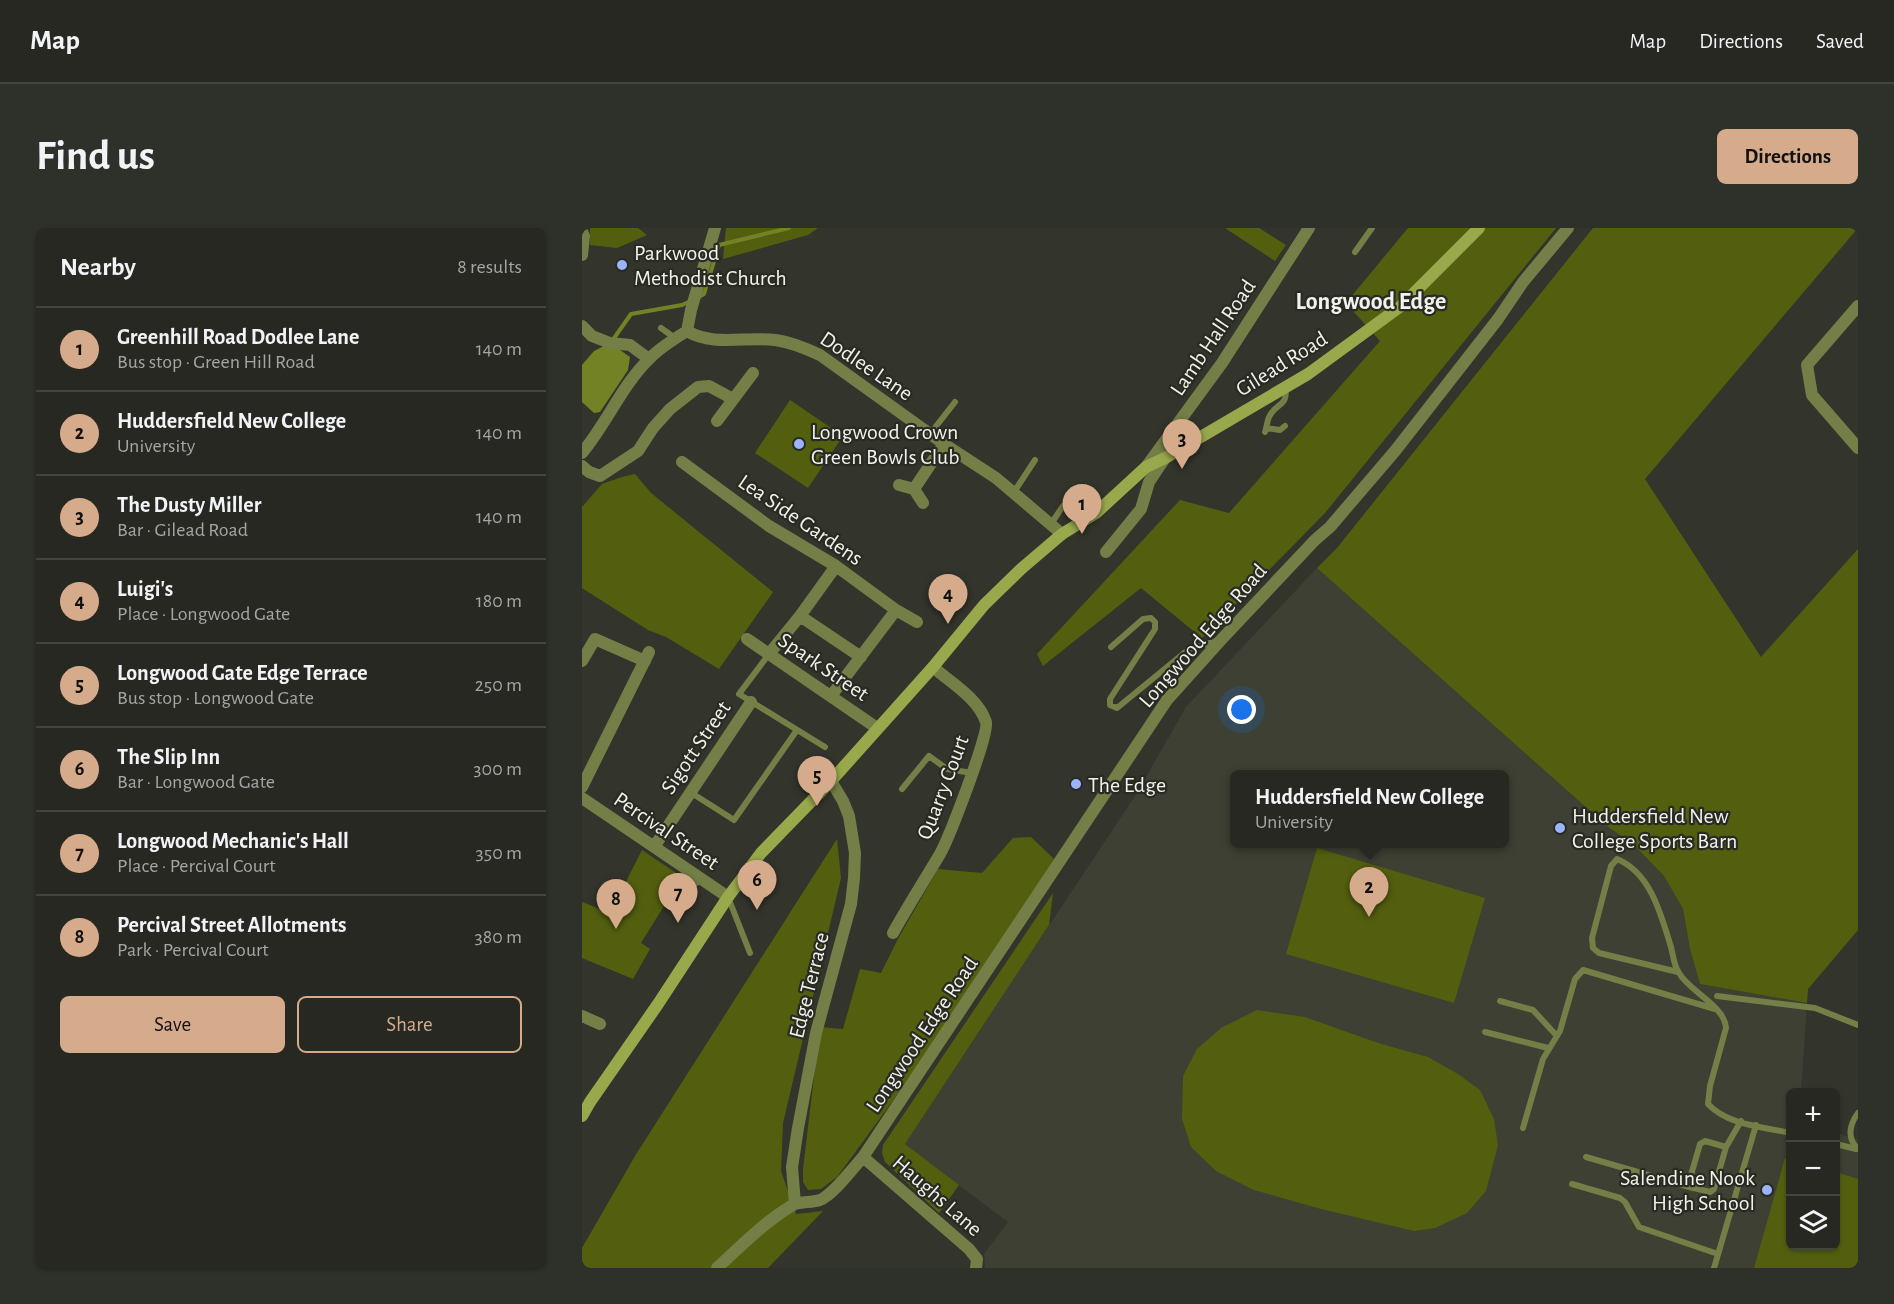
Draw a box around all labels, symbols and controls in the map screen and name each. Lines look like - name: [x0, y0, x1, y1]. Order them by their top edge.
- text: Map: [30, 27, 80, 55]
- text: Map: [1630, 31, 1666, 52]
- text: Directions: [1699, 31, 1783, 52]
- text: Saved: [1816, 31, 1864, 52]
- button: Directions: [1717, 129, 1858, 184]
- text: Find us: [36, 135, 155, 177]
- place label: Parkwood Methodist Church: [634, 242, 787, 289]
- text: Nearby: [60, 254, 136, 280]
- text: 8 results: [457, 257, 522, 277]
- marker: Parkwood Methodist Church: [615, 258, 629, 272]
- street label: Lamb Hall Road: [1166, 276, 1260, 400]
- district label: Longwood Edge: [1296, 290, 1446, 314]
- text: Greenhill Road Dodlee Lane: [117, 326, 359, 348]
- street label: Dodlee Lane: [816, 327, 917, 405]
- street label: Gilead Road: [1232, 327, 1331, 400]
- text: 1: [76, 339, 83, 359]
- text: 140 m: [476, 339, 522, 359]
- text: Bus stop · Green Hill Road: [117, 352, 315, 372]
- text: Huddersfield New College: [117, 410, 346, 432]
- pin: 3: [1162, 420, 1202, 469]
- place label: Longwood Crown Green Bowls Club: [811, 421, 960, 468]
- text: 2: [75, 423, 84, 443]
- text: 140 m: [476, 423, 522, 443]
- text: University: [117, 436, 195, 456]
- marker: Longwood Crown Green Bowls Club: [792, 437, 806, 451]
- street label: Lea Side Gardens: [734, 470, 867, 569]
- pin: 1: [1062, 484, 1102, 534]
- text: The Dusty Miller: [117, 494, 261, 516]
- text: 3: [75, 507, 84, 527]
- text: 140 m: [476, 507, 522, 527]
- text: Bar · Gilead Road: [117, 520, 248, 540]
- street label: Longwood Edge Road: [1135, 560, 1271, 712]
- pin: 4: [928, 574, 968, 624]
- text: Luigi's: [117, 578, 173, 600]
- text: 4: [74, 591, 85, 611]
- text: 180 m: [476, 591, 522, 611]
- text: Place · Longwood Gate: [117, 604, 290, 624]
- street label: Spark Street: [774, 629, 873, 705]
- text: Longwood Gate Edge Terrace: [117, 662, 368, 684]
- text: 5: [75, 675, 84, 695]
- text: 250 m: [475, 675, 522, 695]
- text: Bus stop · Longwood Gate: [117, 688, 314, 708]
- your location: [1227, 695, 1256, 724]
- street label: Sigott Street: [657, 697, 735, 798]
- street label: Quarry Court: [913, 732, 973, 842]
- text: The Slip Inn: [117, 746, 220, 768]
- pin: 5: [798, 756, 836, 806]
- text: 6: [75, 759, 84, 779]
- text: 300 m: [473, 759, 522, 779]
- popup: [1230, 770, 1509, 848]
- text: Bar · Longwood Gate: [117, 772, 275, 792]
- place label: The Edge: [1088, 774, 1166, 796]
- marker: The Edge: [1069, 777, 1083, 791]
- text: Huddersfield New College: [1255, 786, 1484, 808]
- street label: Percival Street: [610, 788, 723, 874]
- place label: Huddersfield New College Sports Barn: [1572, 805, 1737, 852]
- text: University: [1255, 812, 1333, 832]
- marker: Huddersfield New College Sports Barn: [1553, 821, 1567, 835]
- text: Longwood Mechanic's Hall: [117, 830, 349, 852]
- text: 7: [75, 843, 84, 863]
- text: 350 m: [476, 843, 522, 863]
- text: Place · Percival Court: [117, 856, 276, 876]
- pin: 6: [738, 860, 777, 910]
- pin: 2: [1350, 868, 1388, 917]
- pin: 7: [658, 874, 698, 923]
- pin: 8: [597, 880, 636, 929]
- text: Percival Street Allotments: [117, 914, 346, 936]
- text: 8: [75, 927, 84, 947]
- text: 380 m: [474, 927, 522, 947]
- street label: Edge Terrace: [785, 930, 833, 1040]
- text: Park · Percival Court: [117, 940, 269, 960]
- street label: Longwood Edge Road: [862, 953, 982, 1116]
- button: Save: [60, 996, 285, 1053]
- button: Share: [297, 996, 522, 1053]
- map controls: [1786, 1088, 1840, 1250]
- button: +: [1786, 1088, 1840, 1142]
- button: −: [1786, 1142, 1840, 1196]
- street label: Haughs Lane: [888, 1151, 986, 1240]
- place label: Salendine Nook High School: [1620, 1167, 1755, 1214]
- marker: Salendine Nook High School: [1760, 1183, 1774, 1197]
- button: layers: [1786, 1196, 1840, 1250]

